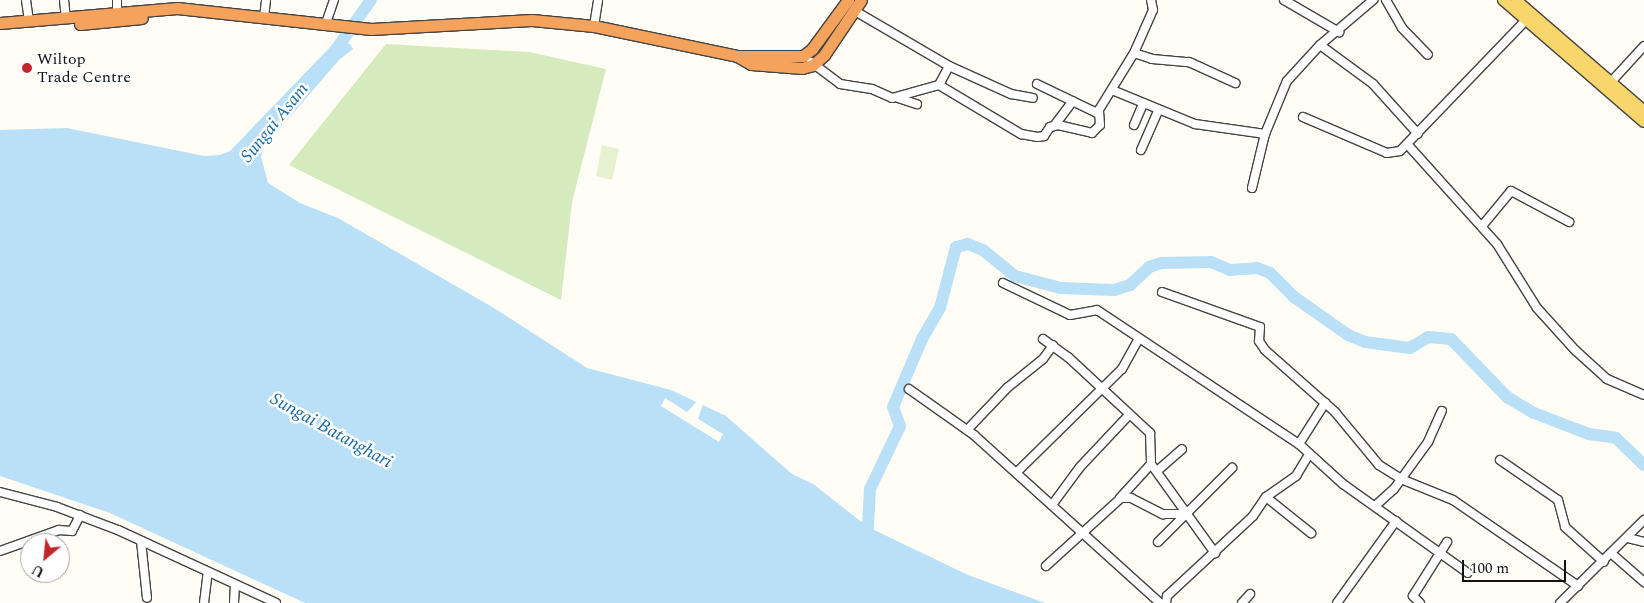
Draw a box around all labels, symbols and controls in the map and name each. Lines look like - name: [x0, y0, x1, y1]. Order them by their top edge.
- place label: Wiltop Trade Centre: [37, 49, 131, 87]
- marker: Wiltop Trade Centre: [21, 62, 33, 74]
- water label: Sungai Asam: [236, 79, 314, 167]
- water label: Sungai Batanghari: [266, 389, 396, 473]
- north arrow: [20, 533, 70, 583]
- scale bar: [1464, 550, 1568, 582]
- text: 100 m: [1470, 557, 1509, 580]
- text: U: [28, 559, 48, 583]

